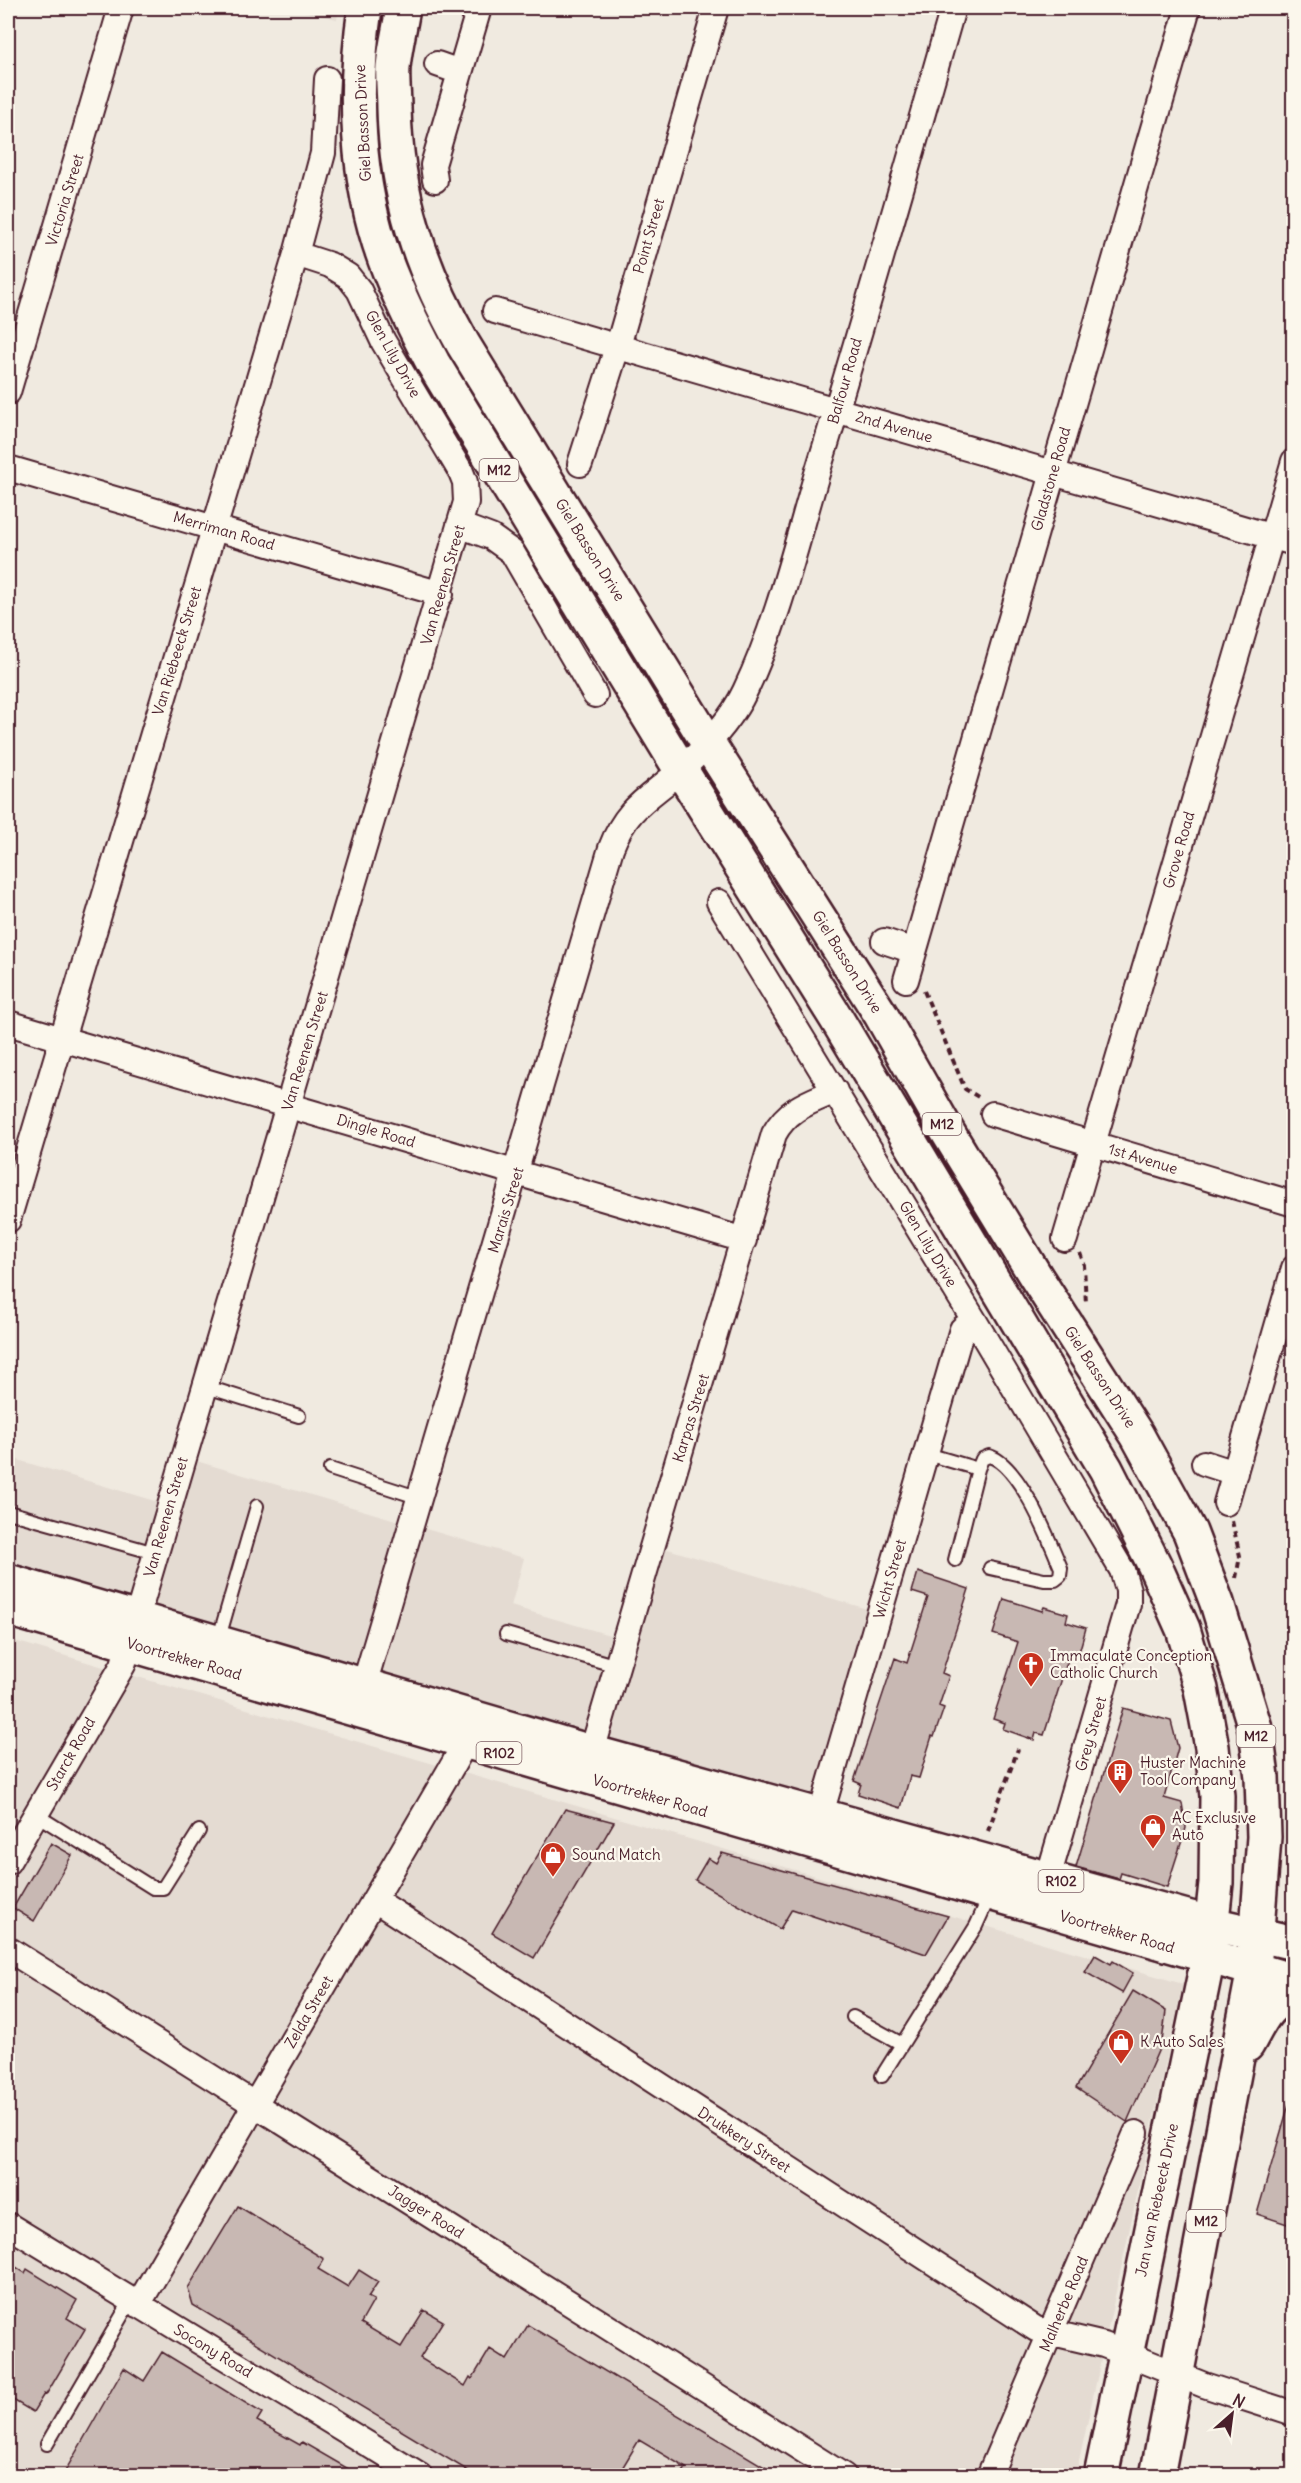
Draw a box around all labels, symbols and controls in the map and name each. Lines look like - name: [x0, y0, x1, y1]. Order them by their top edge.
- street label: Giel Basson Drive: [350, 64, 375, 182]
- street label: Victoria Street: [41, 151, 88, 248]
- street label: Point Street: [629, 196, 668, 276]
- street label: Glen Lily Drive: [362, 307, 425, 401]
- street label: Balfour Road: [823, 336, 866, 426]
- street label: 2nd Avenue: [853, 406, 935, 447]
- street label: Gladstone Road: [1027, 424, 1074, 533]
- road number: M12: [480, 459, 518, 481]
- street label: Giel Basson Drive: [551, 495, 630, 605]
- street label: Merriman Road: [171, 507, 277, 554]
- street label: Van Reenen Street: [416, 523, 469, 647]
- street label: Van Riebeeck Street: [148, 584, 205, 718]
- street label: Grove Road: [1158, 809, 1199, 891]
- street label: Giel Basson Drive: [808, 907, 887, 1017]
- street label: Van Reenen Street: [277, 989, 332, 1113]
- street label: Dingle Road: [335, 1110, 418, 1152]
- road number: M12: [922, 1113, 962, 1135]
- street label: 1st Avenue: [1106, 1139, 1180, 1178]
- street label: Marais Street: [483, 1165, 528, 1255]
- street label: Glen Lily Drive: [895, 1197, 962, 1290]
- street label: Giel Basson Drive: [1060, 1322, 1140, 1431]
- street label: Karpas Street: [668, 1371, 713, 1464]
- street label: Van Reenen Street: [139, 1455, 192, 1579]
- street label: Wicht Street: [869, 1537, 910, 1621]
- street label: Voortrekker Road: [124, 1633, 244, 1684]
- place label: Immaculate Conception Catholic Church: [1050, 1646, 1213, 1682]
- church icon: Immaculate Conception Catholic Church: [1016, 1650, 1046, 1688]
- street label: Grey Street: [1071, 1694, 1110, 1773]
- street label: Starck Road: [42, 1713, 99, 1794]
- road number: M12: [1236, 1725, 1276, 1747]
- road number: R102: [476, 1742, 522, 1764]
- place label: Huster Machine Tool Company: [1140, 1753, 1246, 1789]
- building icon: Huster Machine Tool Company: [1105, 1757, 1135, 1795]
- street label: Voortrekker Road: [590, 1770, 710, 1821]
- place label: AC Exclusive Auto: [1172, 1808, 1256, 1844]
- shop icon: AC Exclusive Auto: [1138, 1812, 1168, 1850]
- shop icon: Sound Match: [538, 1840, 568, 1878]
- place label: Sound Match: [572, 1845, 661, 1864]
- road number: R102: [1038, 1870, 1084, 1892]
- street label: Voortrekker Road: [1057, 1906, 1177, 1957]
- street label: Zelda Street: [280, 1972, 337, 2051]
- shop icon: K Auto Sales: [1106, 2027, 1136, 2065]
- place label: K Auto Sales: [1140, 2032, 1224, 2051]
- street label: Drukkery Street: [694, 2102, 794, 2177]
- street label: Jan van Riebeeck Drive: [1131, 2122, 1182, 2278]
- street label: Jagger Road: [385, 2181, 468, 2242]
- road number: M12: [1186, 2210, 1226, 2232]
- street label: Malherbe Road: [1035, 2253, 1092, 2354]
- street label: Socony Road: [170, 2320, 256, 2382]
- north arrow: [1202, 2384, 1262, 2444]
- text: N: [1229, 2389, 1249, 2412]

